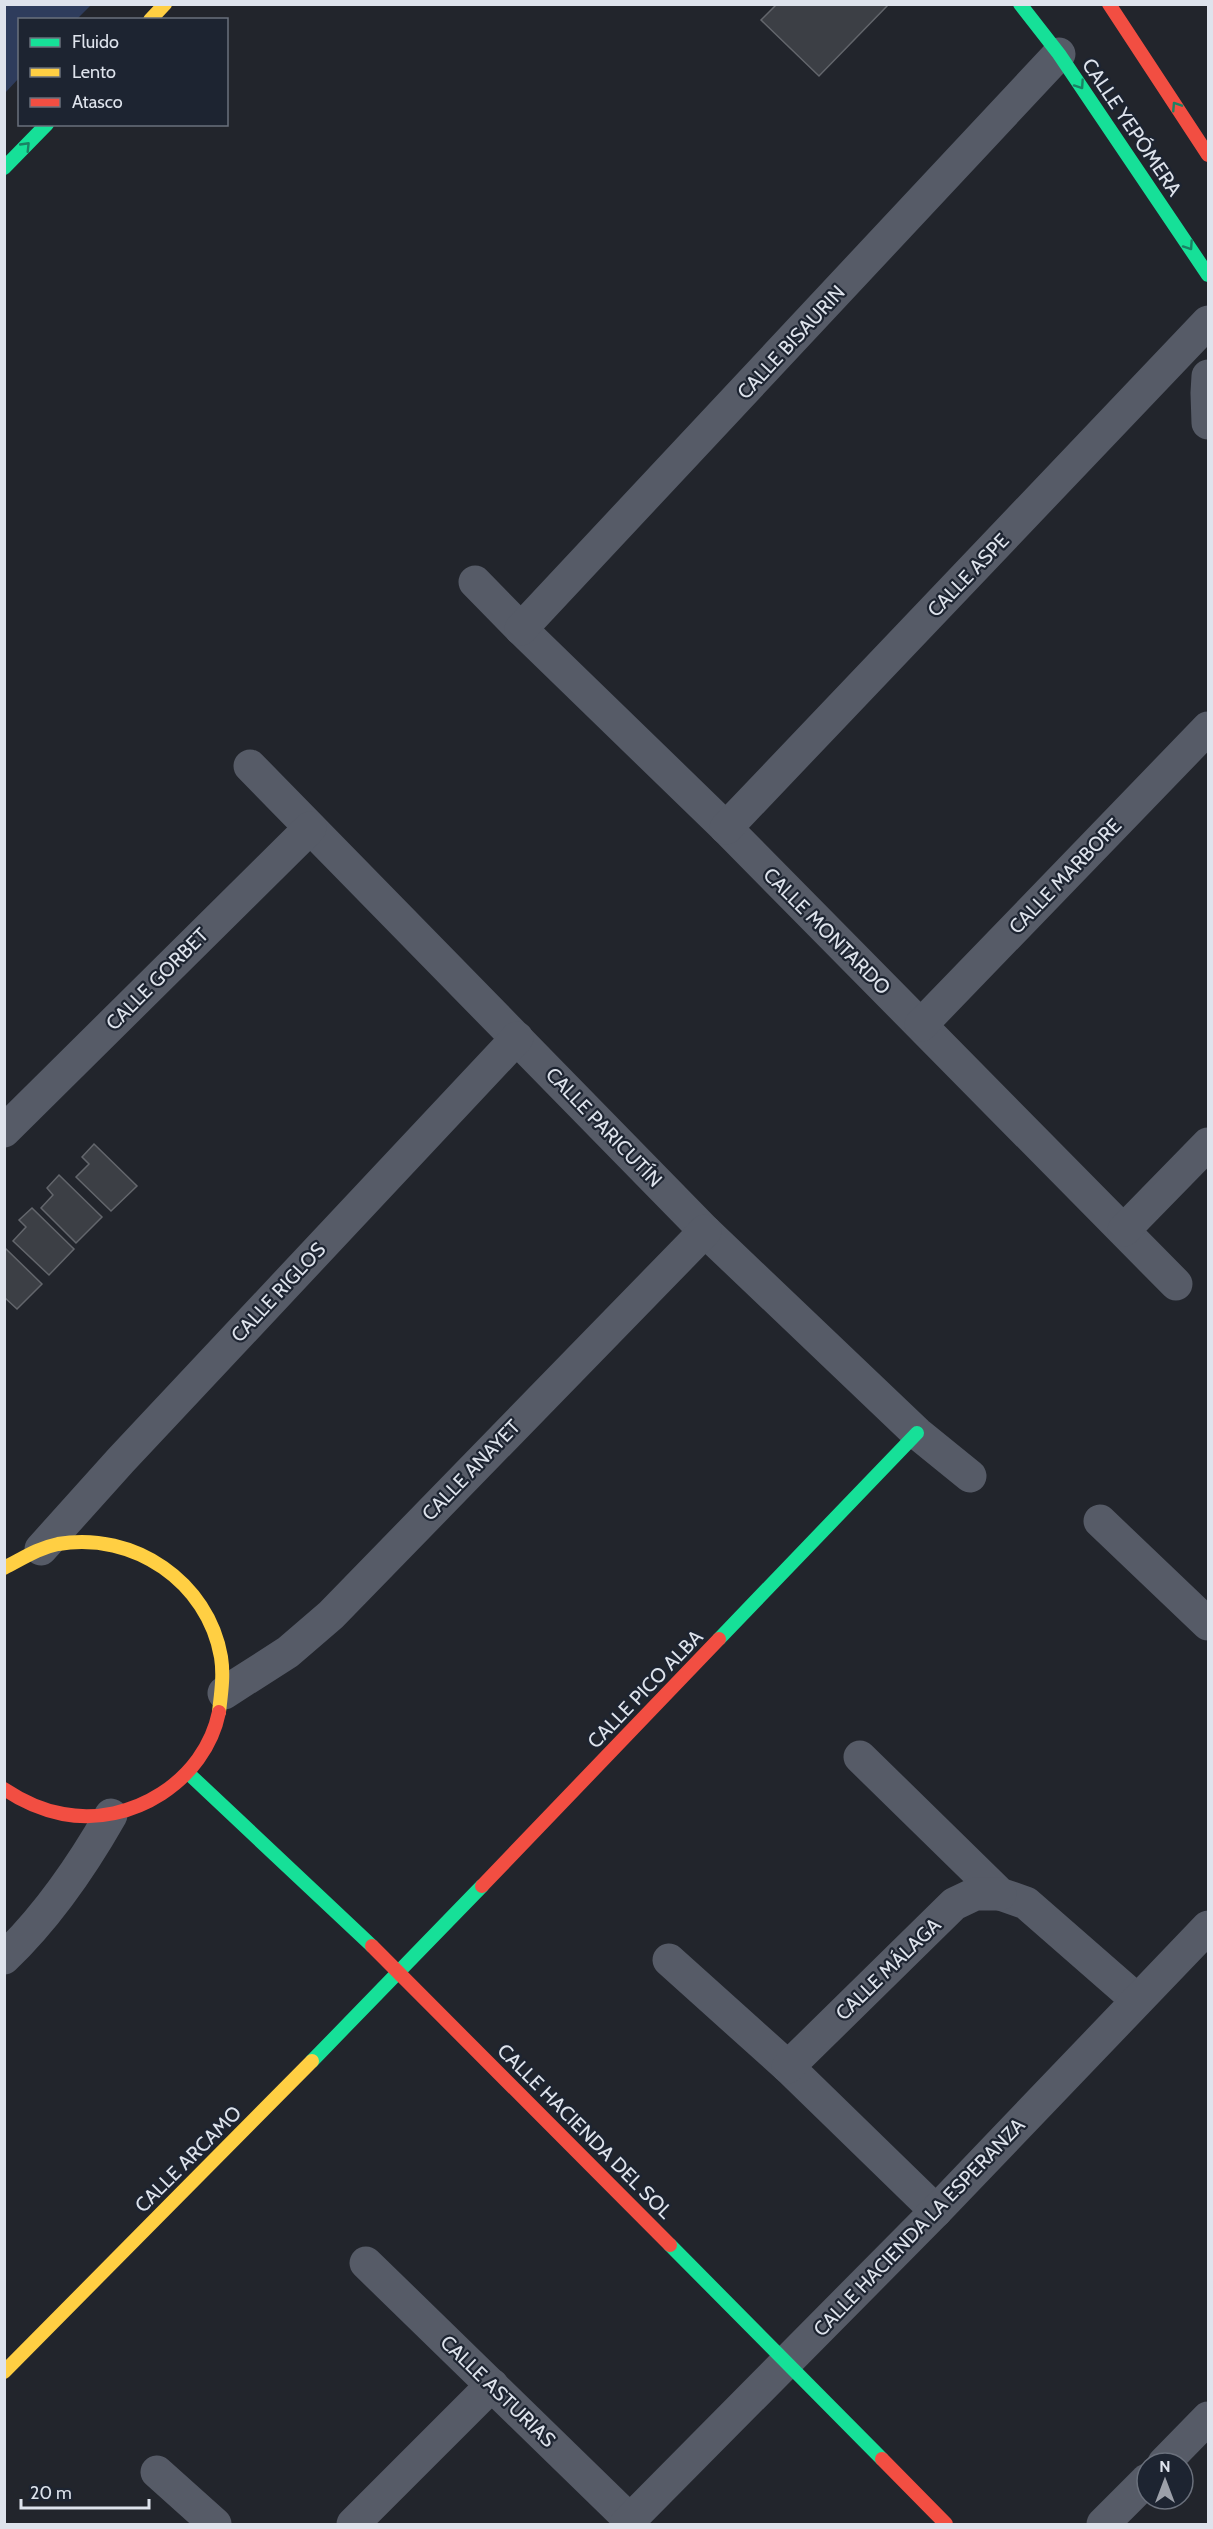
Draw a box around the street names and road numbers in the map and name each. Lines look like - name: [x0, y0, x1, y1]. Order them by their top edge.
- street label: CALLE YEPÓMERA: [1077, 54, 1187, 201]
- street label: CALLE BISAURIN: [732, 280, 850, 404]
- street label: CALLE ASPE: [922, 528, 1014, 622]
- street label: CALLE MARBORE: [1004, 813, 1126, 939]
- street label: CALLE MONTARDO: [758, 862, 896, 1000]
- street label: CALLE GORBET: [101, 923, 213, 1035]
- street label: CALLE PARICUTÍN: [541, 1062, 667, 1192]
- street label: CALLE RIGLOS: [226, 1237, 330, 1347]
- street label: CALLE ANAYET: [417, 1414, 525, 1525]
- street label: CALLE PICO ALBA: [582, 1624, 708, 1753]
- street label: CALLE MÁLAGA: [830, 1912, 946, 2025]
- street label: CALLE HACIENDA DEL SOL: [493, 2039, 677, 2223]
- street label: CALLE ARCAMO: [130, 2101, 246, 2217]
- street label: CALLE HACIENDA LA ESPERANZA: [808, 2112, 1030, 2341]
- street label: CALLE ASTURIAS: [436, 2330, 561, 2452]

